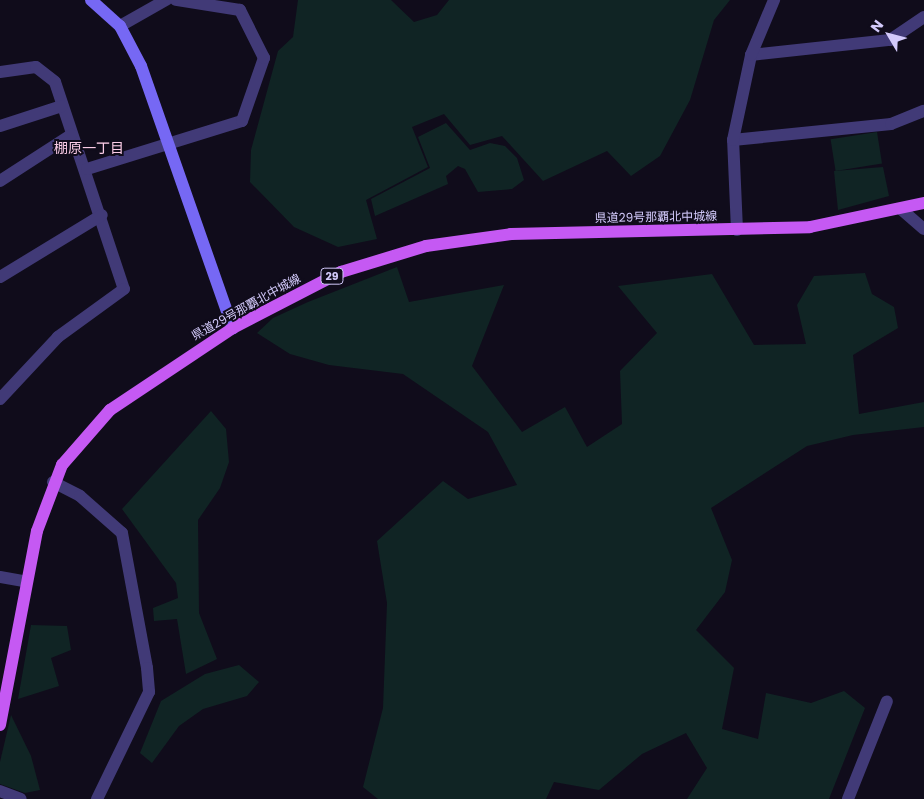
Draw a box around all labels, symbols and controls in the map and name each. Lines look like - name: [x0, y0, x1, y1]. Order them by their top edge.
- north arrow: [864, 10, 914, 60]
- text: N: [866, 16, 888, 36]
- district label: 棚原一丁目: [54, 140, 124, 156]
- street label: 県道29号那覇北中城線: [595, 209, 717, 225]
- road number: 29: [320, 268, 344, 284]
- street label: 県道29号那覇北中城線: [189, 271, 303, 343]

